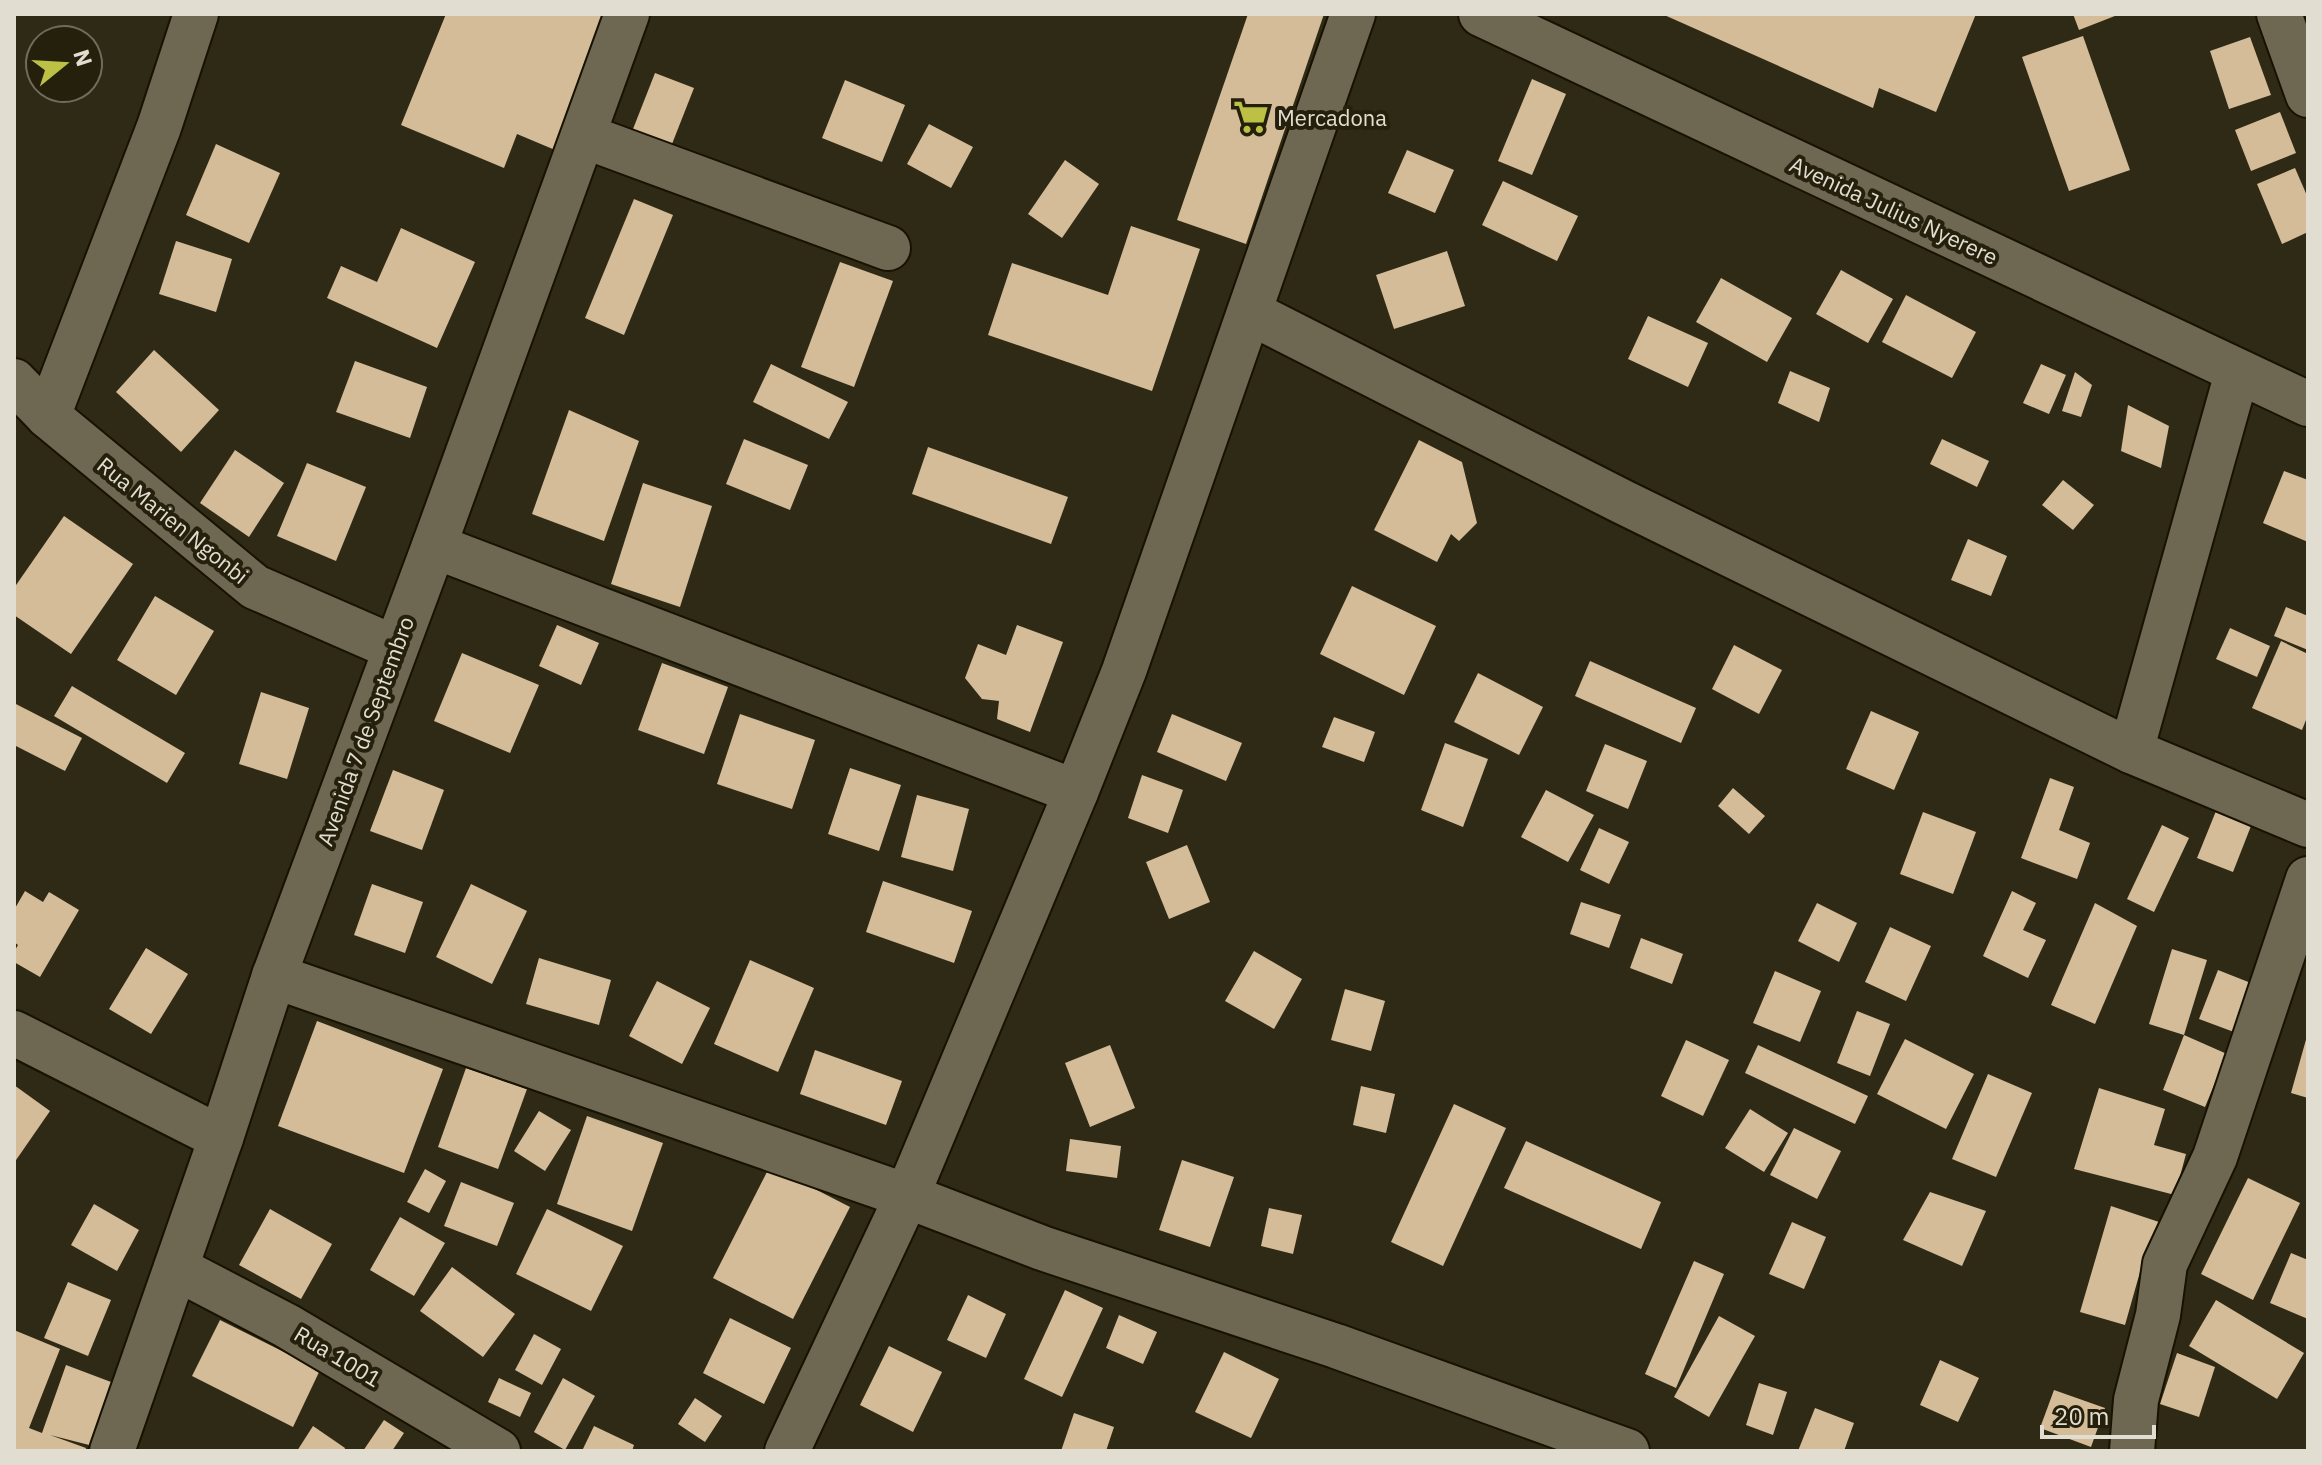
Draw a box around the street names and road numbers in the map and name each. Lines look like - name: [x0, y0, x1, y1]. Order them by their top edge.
- street label: Avenida Julius Nyerere: [1785, 149, 2003, 271]
- street label: Rua Marien Ngonbi: [91, 450, 255, 590]
- street label: Avenida 7 de Septembro: [310, 612, 420, 850]
- street label: Rua 1001: [289, 1319, 387, 1393]

